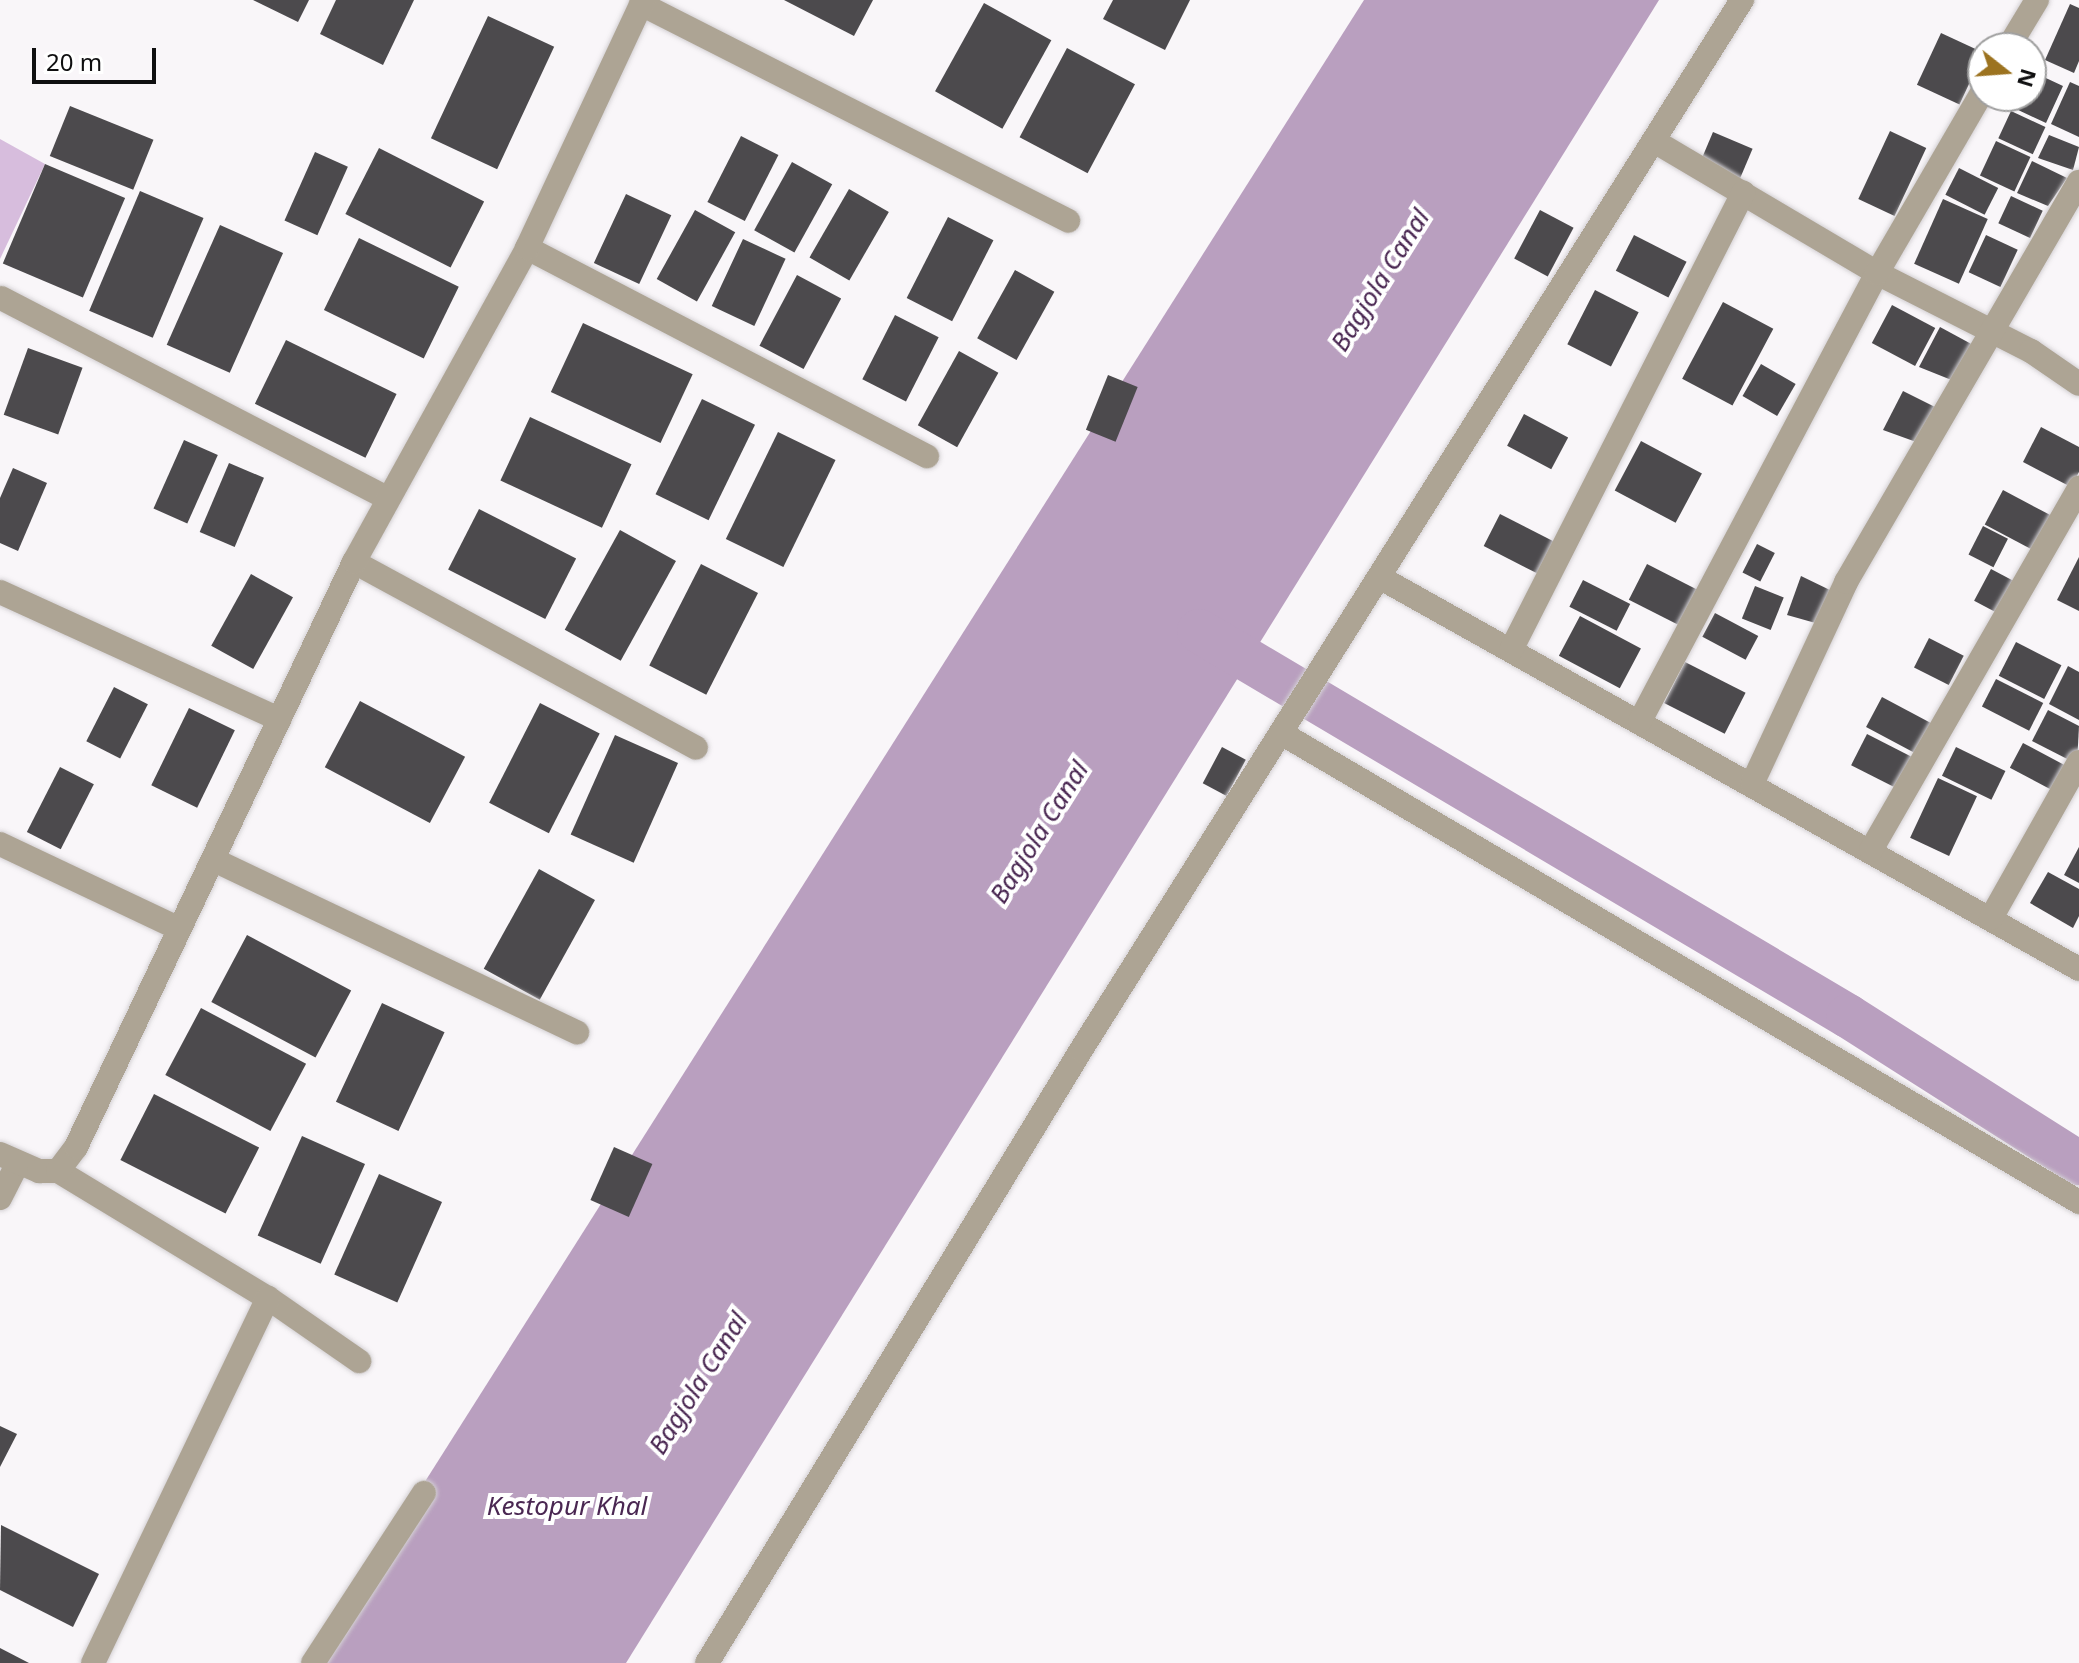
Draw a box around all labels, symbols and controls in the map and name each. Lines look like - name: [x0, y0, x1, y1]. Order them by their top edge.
- scale bar: [36, 32, 160, 82]
- north arrow: [1967, 32, 2047, 112]
- text: 20 m: [46, 45, 102, 78]
- text: N: [2011, 65, 2045, 91]
- water label: Bagjola Canal: [1324, 203, 1436, 357]
- water label: Bagjola Canal: [983, 755, 1095, 909]
- water label: Bagjola Canal: [642, 1306, 754, 1460]
- water label: Kestopur Khal: [487, 1490, 647, 1522]

